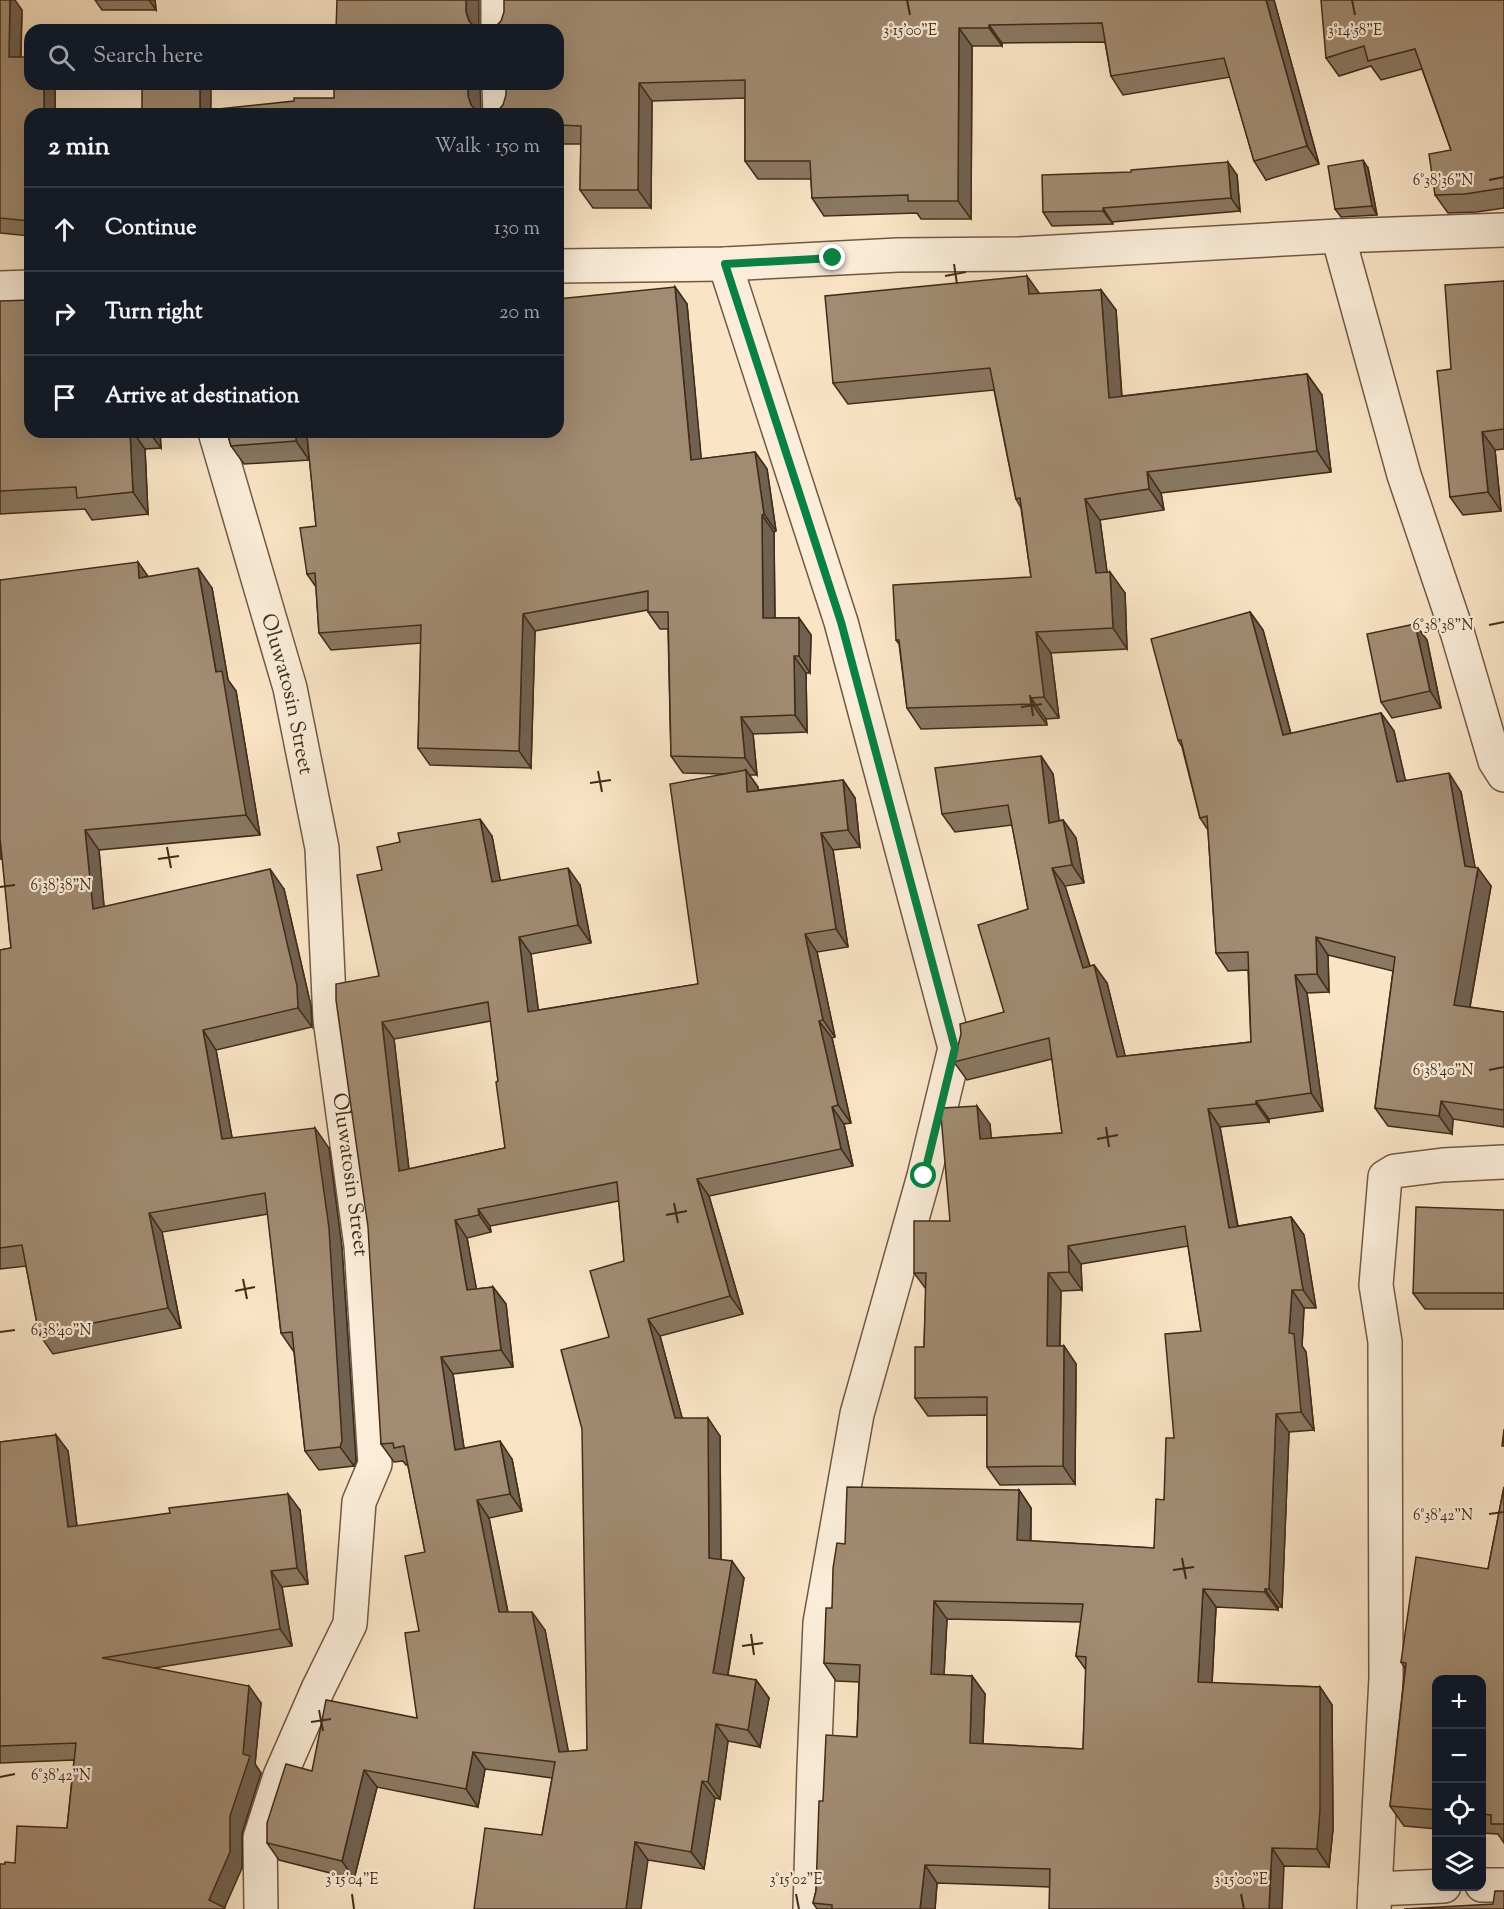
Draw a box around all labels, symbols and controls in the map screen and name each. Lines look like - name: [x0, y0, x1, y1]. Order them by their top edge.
- text: 3°15'00"E: [883, 21, 937, 42]
- text: 3°14'58"E: [1328, 21, 1382, 42]
- search box: [24, 24, 564, 90]
- icon: search: [45, 41, 78, 74]
- text: Search here: [93, 41, 203, 73]
- text: 2 min: [48, 129, 110, 166]
- text: Walk · 150 m: [434, 133, 540, 162]
- text: 6°38'36"N: [1413, 171, 1473, 192]
- icon: ahead: [48, 213, 81, 246]
- text: Continue: [105, 213, 196, 245]
- text: 130 m: [494, 215, 540, 244]
- route end: [819, 244, 845, 270]
- icon: right: [48, 297, 81, 330]
- text: Turn right: [105, 297, 202, 329]
- text: 20 m: [499, 299, 540, 328]
- icon: arrive: [48, 381, 81, 414]
- text: Arrive at destination: [105, 381, 300, 413]
- street label: Oluwatosin Street: [252, 610, 320, 777]
- text: 6°38'38"N: [1413, 616, 1473, 637]
- text: 6°38'38"N: [31, 876, 91, 897]
- text: 6°38'40"N: [1413, 1061, 1473, 1082]
- street label: Oluwatosin Street: [323, 1091, 375, 1257]
- route start: [910, 1162, 936, 1188]
- text: 6°38'40"N: [31, 1321, 91, 1342]
- text: 6°38'42"N: [1413, 1506, 1473, 1527]
- map controls: [1432, 1675, 1486, 1891]
- button: +: [1432, 1675, 1486, 1729]
- button: −: [1432, 1729, 1486, 1783]
- text: 6°38'42"N: [31, 1766, 91, 1787]
- button: locate: [1432, 1783, 1486, 1837]
- button: layers: [1432, 1837, 1486, 1891]
- text: 3°15'04"E: [325, 1870, 379, 1891]
- text: 3°15'02"E: [769, 1870, 823, 1891]
- text: 3°15'00"E: [1214, 1870, 1268, 1891]

